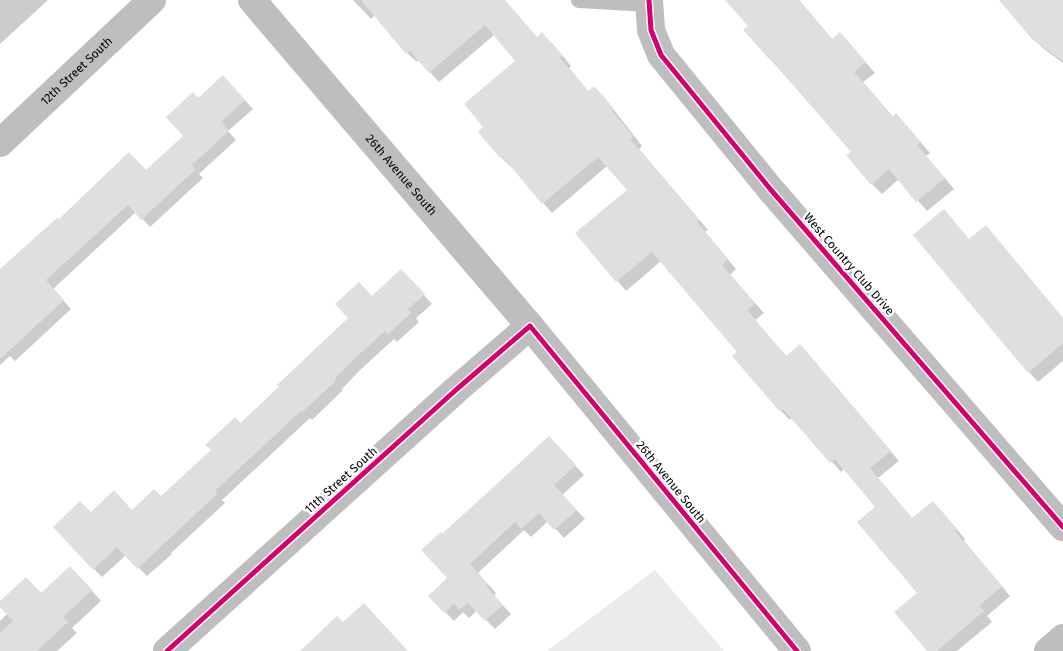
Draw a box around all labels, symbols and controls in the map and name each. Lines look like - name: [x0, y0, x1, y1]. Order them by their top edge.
- street label: 12th Street South: [38, 34, 115, 108]
- street label: 26th Avenue South: [363, 132, 440, 218]
- street label: West Country Club Drive: [801, 210, 897, 318]
- street label: 26th Avenue South: [634, 438, 708, 526]
- street label: 11th Street South: [302, 444, 380, 516]

